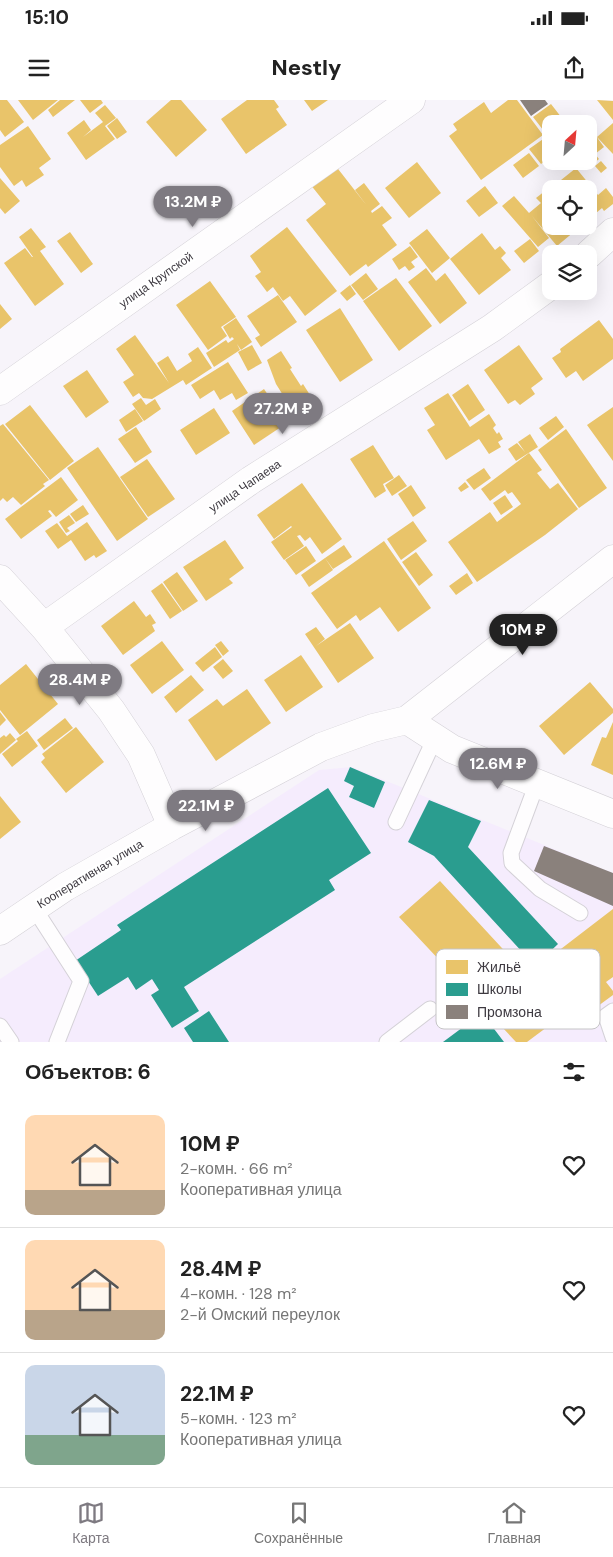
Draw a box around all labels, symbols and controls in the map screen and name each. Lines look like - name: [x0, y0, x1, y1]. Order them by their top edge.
- text: 15:10: [25, 5, 69, 30]
- text: Nestly: [272, 53, 341, 82]
- icon: menu: [25, 54, 53, 82]
- icon: share: [560, 54, 588, 82]
- north arrow: [542, 115, 598, 170]
- map controls: [542, 115, 597, 300]
- button: locate: [542, 180, 597, 235]
- pin: 13.2M ₽: [147, 186, 239, 228]
- text: 13.2M ₽: [164, 191, 222, 212]
- button: layers: [542, 245, 597, 300]
- street label: улица Крупской: [116, 249, 196, 311]
- pin: 27.2M ₽: [237, 392, 329, 435]
- text: 27.2M ₽: [254, 398, 312, 419]
- street label: улица Чапаева: [206, 456, 284, 516]
- pin: 10M ₽: [488, 614, 558, 656]
- text: 10M ₽: [500, 619, 546, 640]
- pin: 28.4M ₽: [34, 664, 126, 706]
- text: 28.4M ₽: [49, 669, 111, 690]
- pin: 12.6M ₽: [452, 748, 544, 790]
- text: 12.6M ₽: [469, 753, 527, 774]
- pin: 22.1M ₽: [160, 790, 252, 832]
- text: 22.1M ₽: [178, 795, 234, 816]
- street label: Кооперативная улица: [34, 836, 146, 912]
- legend: [436, 949, 600, 1029]
- text: Жильё: [477, 958, 521, 976]
- text: Школы: [477, 980, 522, 998]
- text: Промзона: [477, 1003, 542, 1021]
- text: Объектов: 6: [25, 1058, 151, 1086]
- icon: filters: [560, 1058, 588, 1086]
- text: 10M ₽: [180, 1130, 240, 1158]
- icon: home: [65, 1135, 125, 1195]
- icon: heart: [560, 1151, 588, 1179]
- text: 2-комн. · 66 m²: [180, 1158, 293, 1179]
- text: Кооперативная улица: [180, 1179, 342, 1200]
- text: 28.4M ₽: [180, 1255, 261, 1283]
- icon: home: [65, 1260, 125, 1320]
- icon: heart: [560, 1276, 588, 1304]
- text: 4-комн. · 128 m²: [180, 1283, 297, 1304]
- text: 2-й Омский переулок: [180, 1304, 340, 1325]
- text: 22.1M ₽: [180, 1380, 254, 1408]
- icon: home: [65, 1385, 125, 1445]
- icon: heart: [560, 1401, 588, 1429]
- text: 5-комн. · 123 m²: [180, 1408, 297, 1429]
- text: Кооперативная улица: [180, 1429, 342, 1450]
- tab: Карта: [72, 1499, 110, 1547]
- tab: Сохранённые: [254, 1499, 343, 1547]
- tab: Главная: [488, 1499, 541, 1547]

